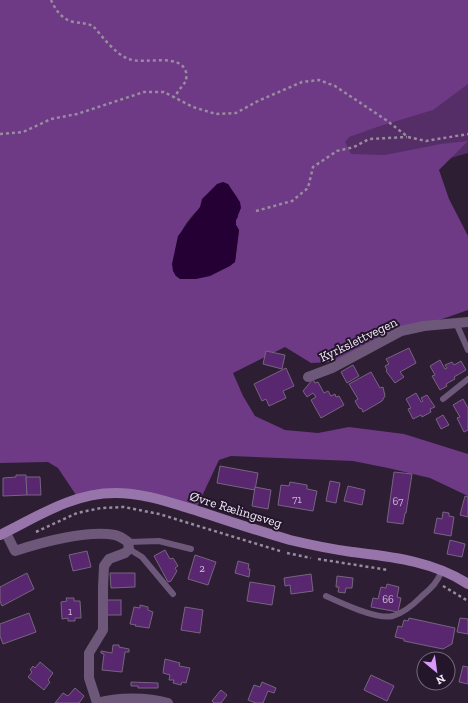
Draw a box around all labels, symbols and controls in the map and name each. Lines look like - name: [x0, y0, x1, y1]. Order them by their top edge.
- street label: Kyrkslettvegen: [317, 314, 400, 365]
- street label: Øvre Rælingsveg: [188, 488, 284, 531]
- house number: 71: [292, 493, 302, 506]
- house number: 67: [392, 495, 404, 508]
- house number: 2: [199, 562, 205, 575]
- house number: 66: [382, 593, 394, 606]
- house number: 1: [68, 605, 73, 618]
- north arrow: [416, 651, 456, 691]
- text: N: [433, 672, 447, 687]

